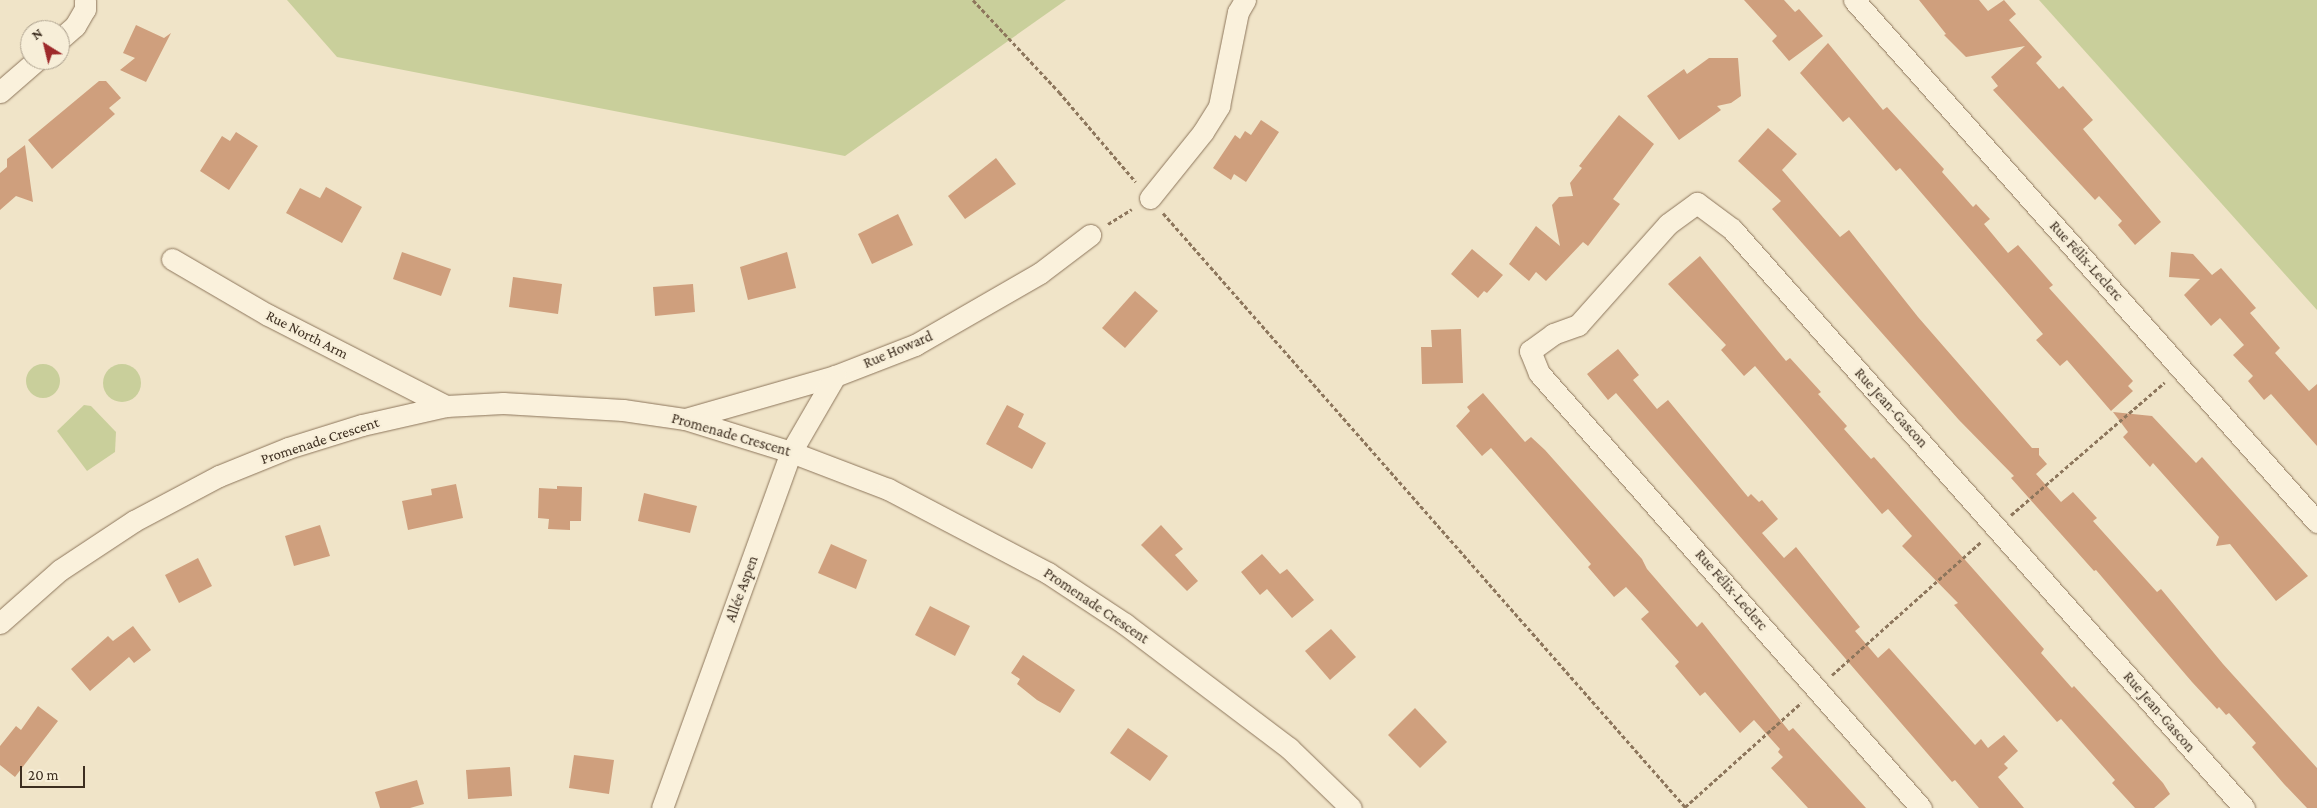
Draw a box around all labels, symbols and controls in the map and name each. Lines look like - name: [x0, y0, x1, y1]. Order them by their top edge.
- north arrow: [20, 20, 70, 70]
- text: N: [28, 24, 45, 43]
- street label: Rue Félix-Leclerc: [2045, 217, 2127, 305]
- street label: Rue North Arm: [263, 307, 351, 363]
- street label: Rue Howard: [861, 327, 935, 373]
- street label: Rue Jean-Gascon: [1851, 364, 1931, 452]
- street label: Promenade Crescent: [669, 409, 793, 461]
- street label: Promenade Crescent: [259, 413, 381, 469]
- street label: Rue Félix-Leclerc: [1691, 546, 1771, 634]
- street label: Allée Aspen: [722, 553, 762, 625]
- street label: Promenade Crescent: [1040, 564, 1152, 648]
- street label: Rue Jean-Gascon: [2119, 668, 2199, 756]
- scale bar: [22, 756, 88, 788]
- text: 20 m: [28, 767, 59, 783]

